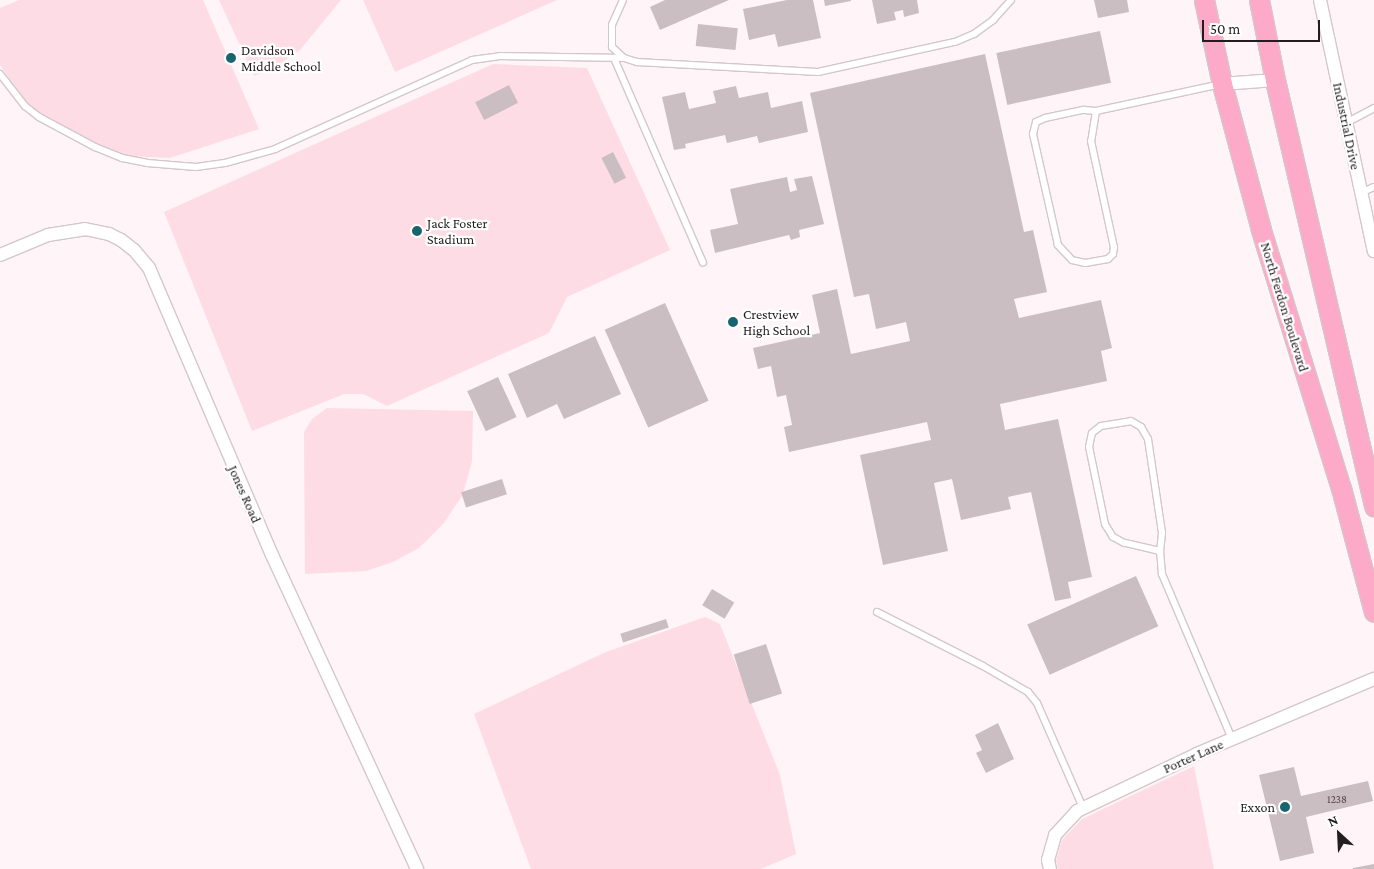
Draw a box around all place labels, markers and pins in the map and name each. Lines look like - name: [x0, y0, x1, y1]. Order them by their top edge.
- place label: Davidson Middle School: [241, 42, 321, 74]
- marker: Davidson Middle School: [225, 52, 237, 64]
- place label: Jack Foster Stadium: [427, 215, 487, 248]
- marker: Jack Foster Stadium: [411, 225, 423, 237]
- place label: Crestview High School: [743, 306, 810, 338]
- marker: Crestview High School: [727, 316, 739, 328]
- place label: Exxon: [1240, 799, 1275, 815]
- marker: Exxon: [1279, 801, 1291, 813]

